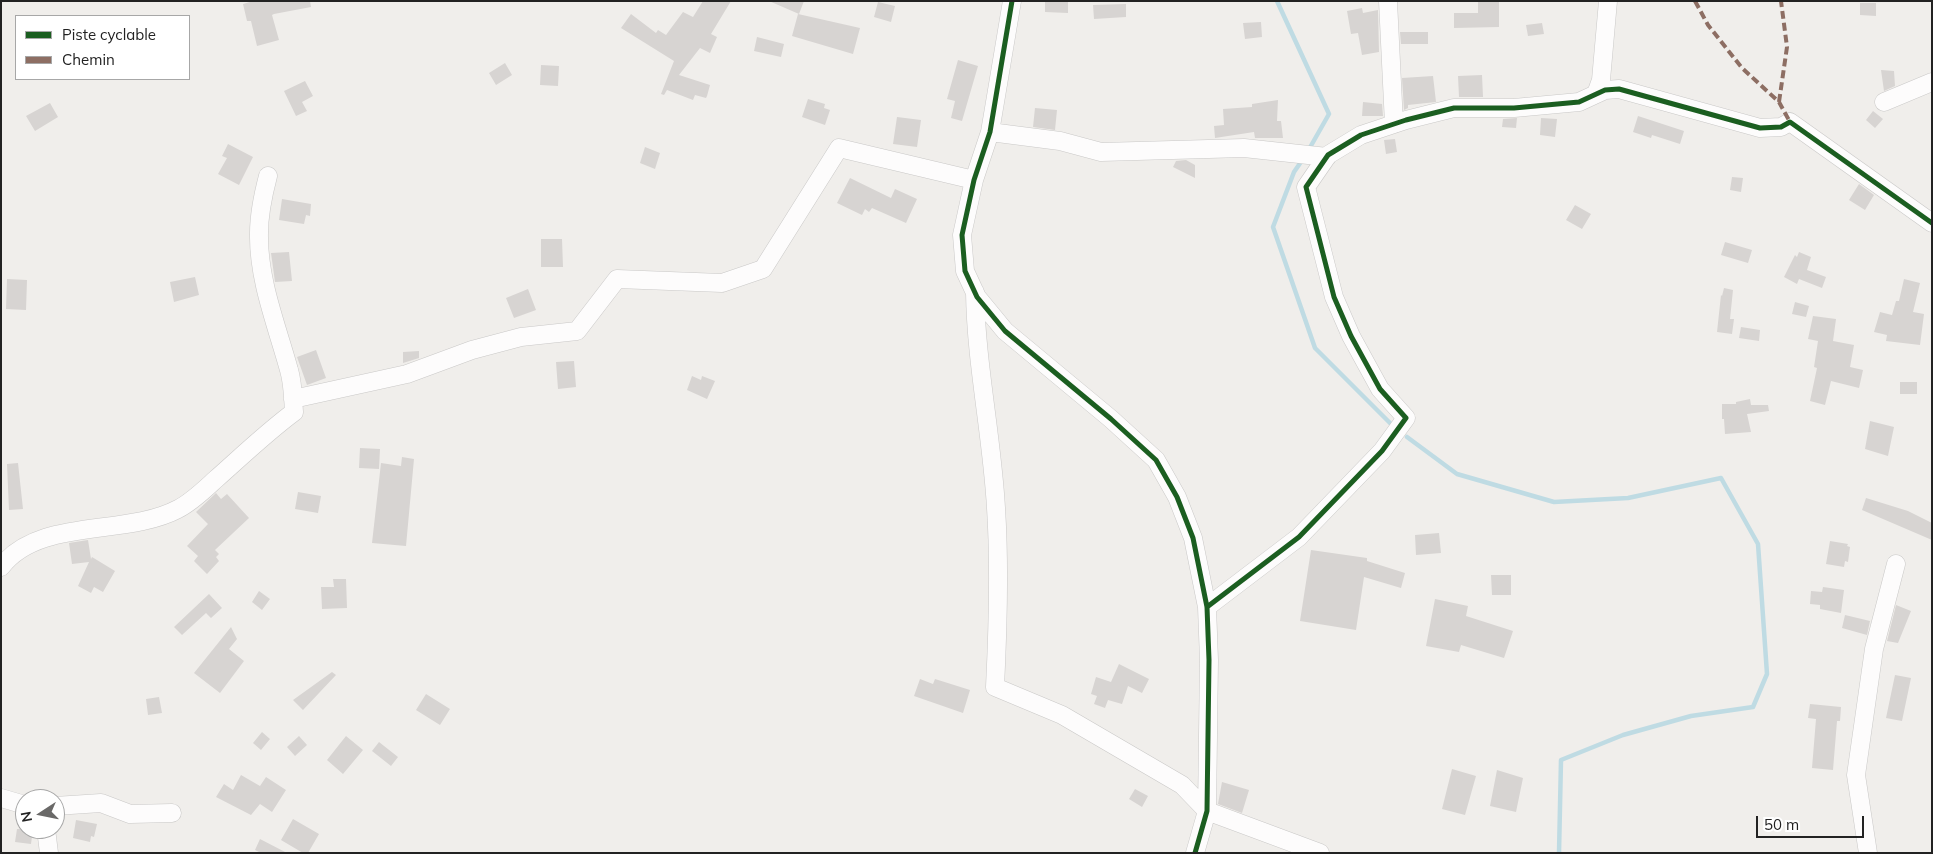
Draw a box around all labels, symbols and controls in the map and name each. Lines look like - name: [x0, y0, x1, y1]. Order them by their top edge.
- legend: [15, 15, 190, 80]
- text: Piste cyclable: [62, 25, 156, 44]
- text: Chemin: [62, 50, 115, 69]
- north arrow: [15, 789, 65, 839]
- scale bar: [1758, 806, 1866, 838]
- text: N: [16, 810, 36, 824]
- text: 50 m: [1764, 815, 1799, 834]

